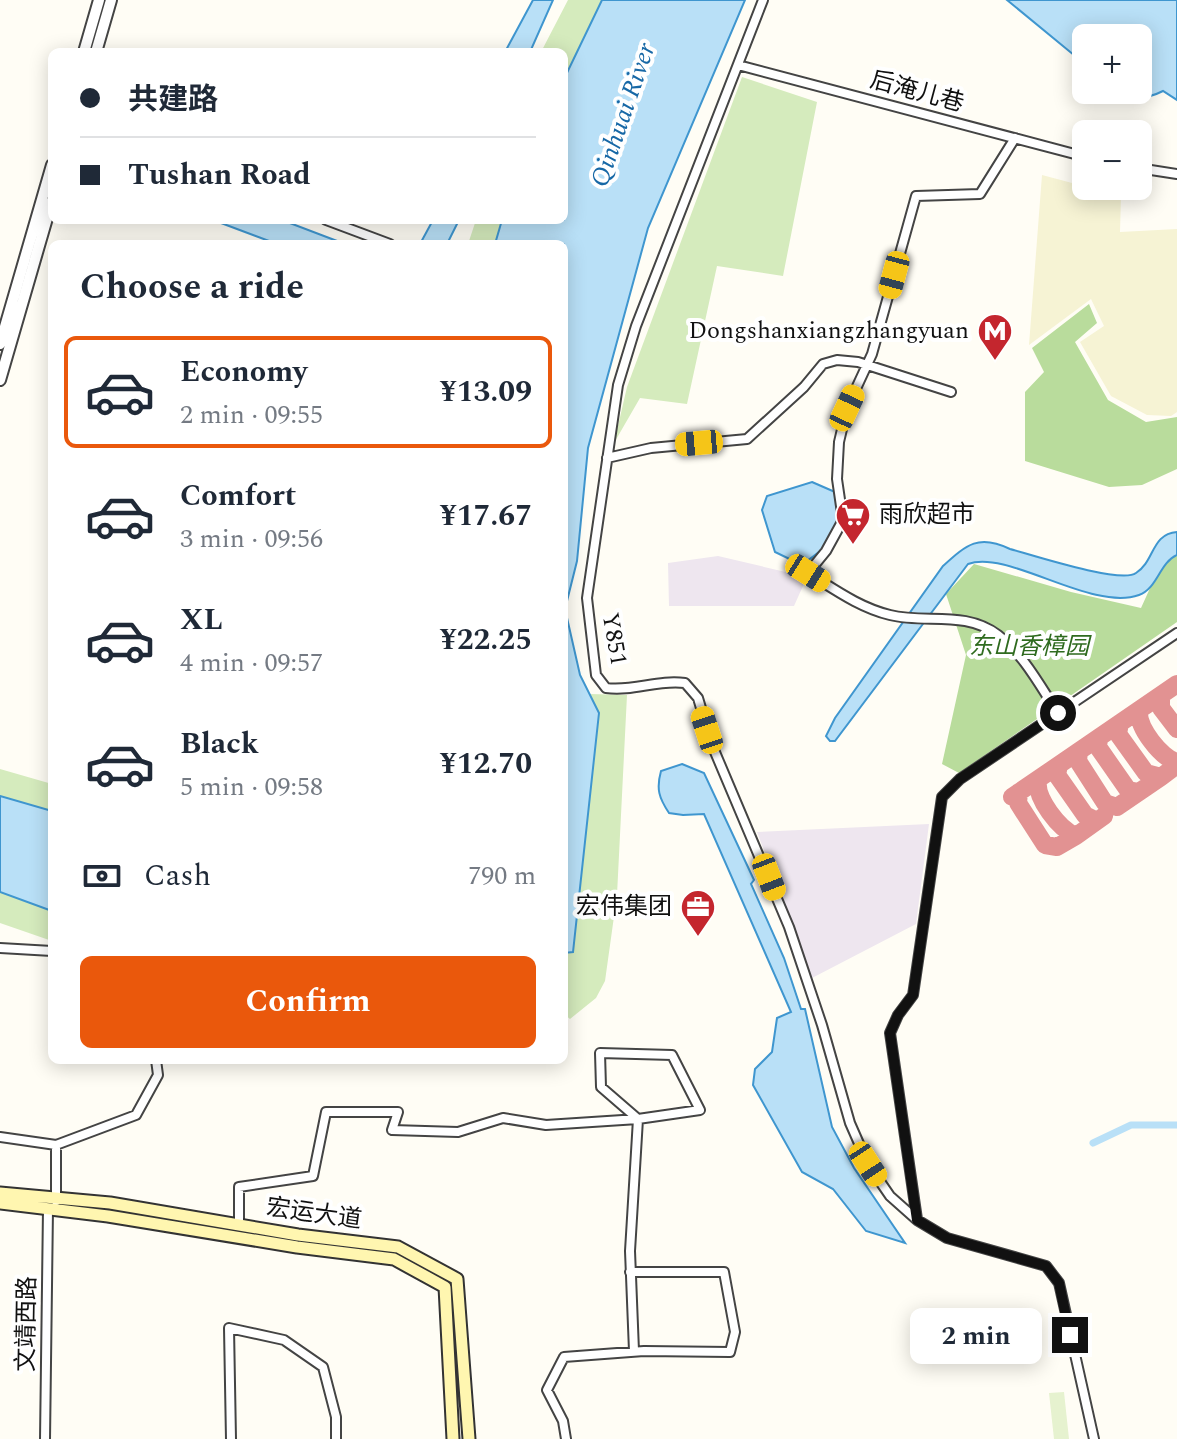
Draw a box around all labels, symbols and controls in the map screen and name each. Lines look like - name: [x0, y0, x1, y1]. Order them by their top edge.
- map controls: [1072, 24, 1152, 200]
- button: +: [1072, 24, 1152, 104]
- water label: Qinhuai River: [580, 37, 667, 192]
- street label: 后淹儿巷: [866, 62, 968, 122]
- text: 共建路: [128, 77, 218, 123]
- button: −: [1072, 120, 1152, 200]
- text: Tushan Road: [128, 152, 311, 198]
- car: [876, 249, 912, 301]
- text: Choose a ride: [80, 260, 304, 315]
- metro station icon: Dongshanxiangzhangyuan: [976, 312, 1014, 362]
- place label: Dongshanxiangzhangyuan: [688, 313, 969, 349]
- text: Economy: [180, 349, 307, 395]
- icon: car: [84, 356, 156, 428]
- text: ¥13.09: [440, 369, 532, 415]
- car: [826, 381, 868, 435]
- text: 2 min · 09:55: [180, 395, 323, 435]
- car: [674, 429, 724, 457]
- text: Comfort: [180, 473, 296, 519]
- icon: car: [84, 480, 156, 552]
- text: ¥17.67: [440, 493, 532, 539]
- supermarket icon: 雨欣超市: [834, 496, 872, 546]
- place label: 雨欣超市: [879, 497, 975, 533]
- text: 3 min · 09:56: [180, 519, 323, 559]
- car: [781, 550, 835, 596]
- text: XL: [180, 597, 223, 643]
- icon: car: [84, 604, 156, 676]
- street label: Y851: [592, 610, 636, 668]
- text: ¥22.25: [440, 617, 532, 663]
- park label: 东山香樟园: [969, 629, 1092, 665]
- text: 4 min · 09:57: [180, 643, 323, 683]
- route start: [1040, 695, 1076, 731]
- car: [688, 703, 726, 757]
- text: Black: [180, 721, 259, 767]
- icon: car: [84, 728, 156, 800]
- text: ¥12.70: [440, 741, 532, 787]
- text: 5 min · 09:58: [180, 767, 323, 807]
- car: [749, 850, 789, 904]
- text: Cash: [144, 853, 211, 899]
- icon: cash: [80, 854, 124, 898]
- text: 790 m: [468, 856, 536, 896]
- office icon: 宏伟集团: [679, 888, 717, 938]
- place label: 宏伟集团: [576, 889, 672, 925]
- button: Confirm: [80, 956, 536, 1048]
- car: [845, 1137, 891, 1191]
- street label: 宏运大道: [264, 1189, 364, 1239]
- street label: 文靖西路: [8, 1276, 46, 1372]
- callout: 2 min: [910, 1307, 1042, 1363]
- text: 2 min: [941, 1316, 1011, 1356]
- route end: [1052, 1317, 1088, 1353]

